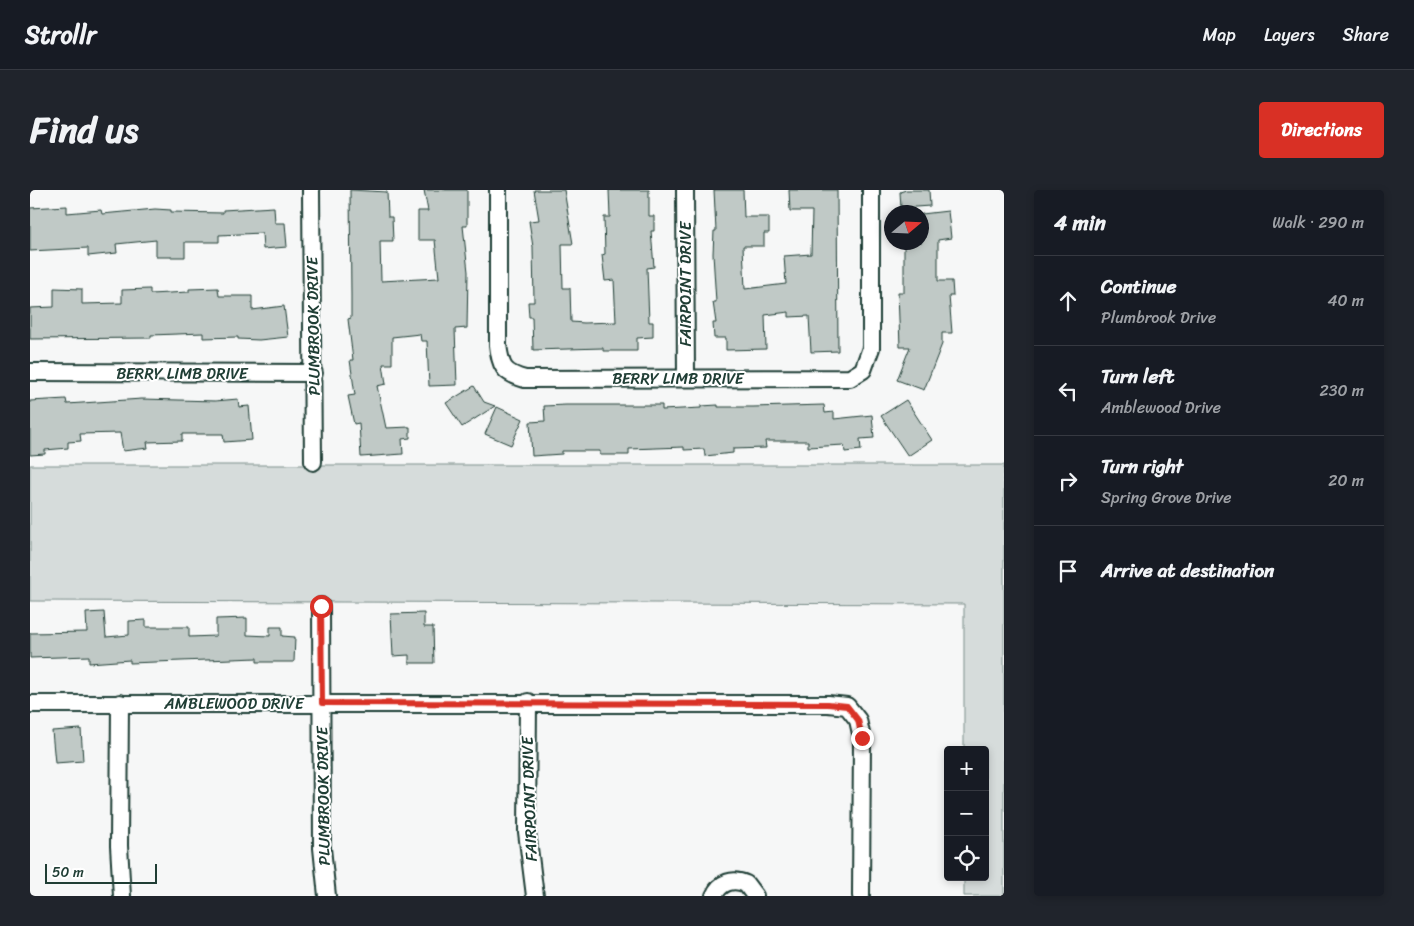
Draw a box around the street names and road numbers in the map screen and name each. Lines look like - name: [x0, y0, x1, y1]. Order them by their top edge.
- street label: FAIRPOINT DRIVE: [671, 220, 700, 346]
- street label: PLUMBROOK DRIVE: [297, 255, 329, 396]
- street label: BERRY LIMB DRIVE: [116, 359, 249, 388]
- street label: BERRY LIMB DRIVE: [612, 364, 745, 393]
- street label: AMBLEWOOD DRIVE: [163, 689, 305, 718]
- street label: PLUMBROOK DRIVE: [307, 725, 339, 866]
- street label: FAIRPOINT DRIVE: [512, 735, 546, 862]

